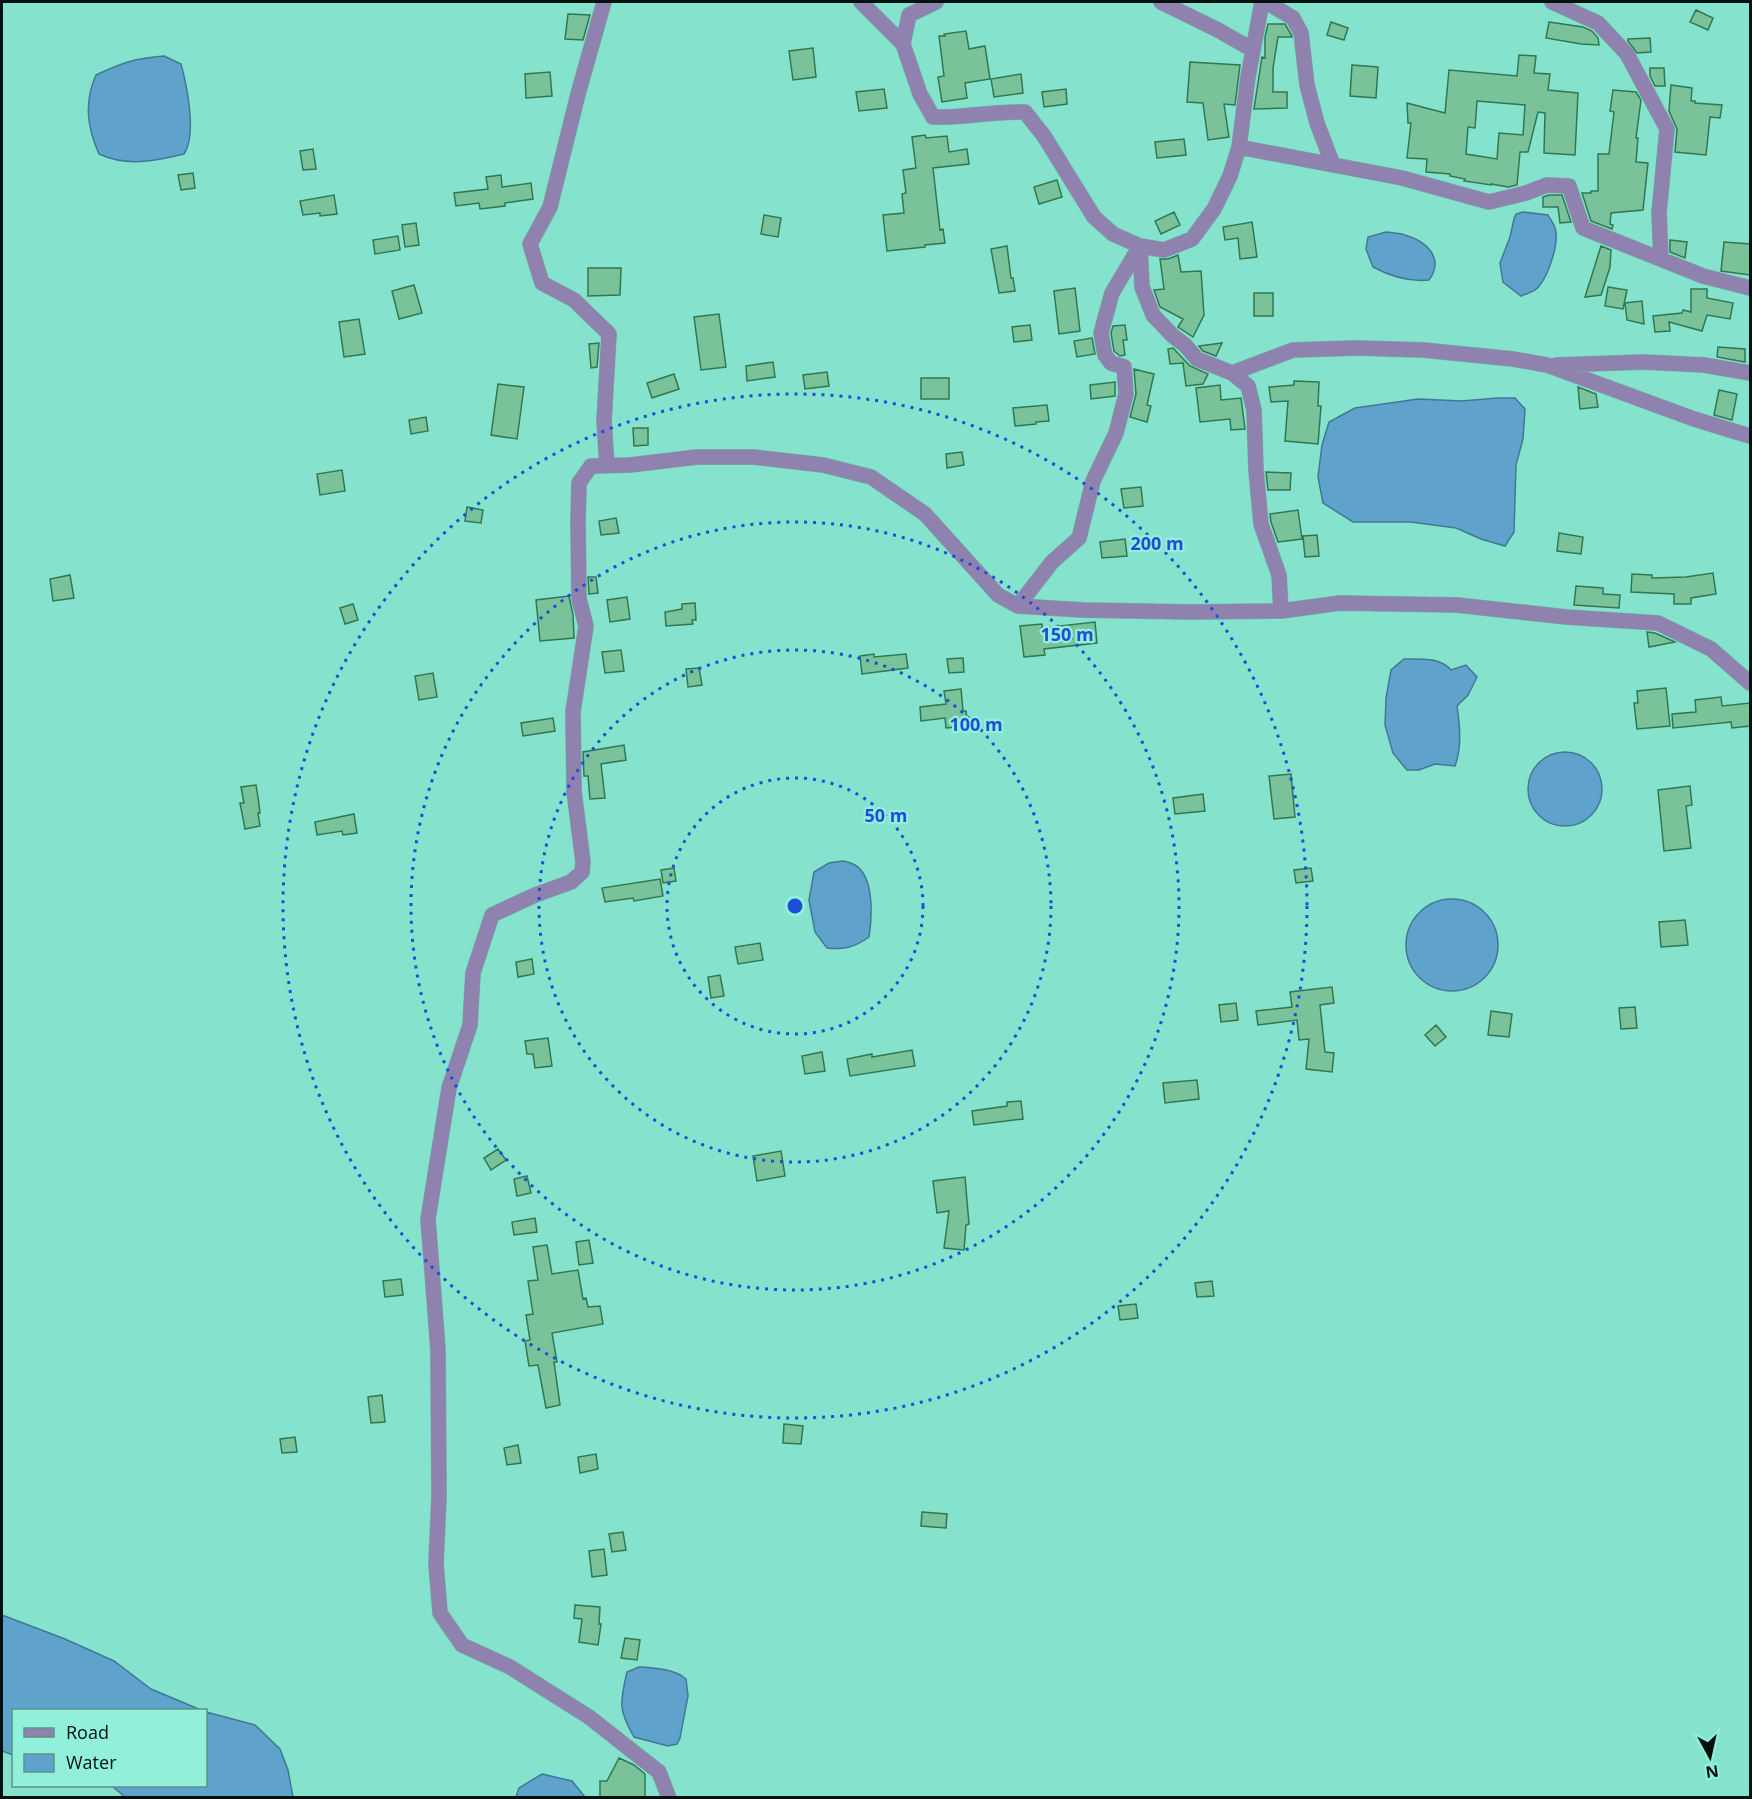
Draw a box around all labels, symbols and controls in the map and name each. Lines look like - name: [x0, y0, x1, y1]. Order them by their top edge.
- text: 200 m: [1130, 531, 1184, 555]
- text: 150 m: [1040, 622, 1094, 646]
- text: 100 m: [949, 712, 1003, 736]
- text: 50 m: [865, 803, 907, 827]
- centre of rings: [785, 896, 805, 916]
- legend: [12, 1709, 207, 1787]
- text: Road: [66, 1720, 109, 1744]
- north arrow: [1680, 1727, 1740, 1787]
- text: Water: [66, 1750, 117, 1774]
- text: N: [1704, 1760, 1720, 1784]

